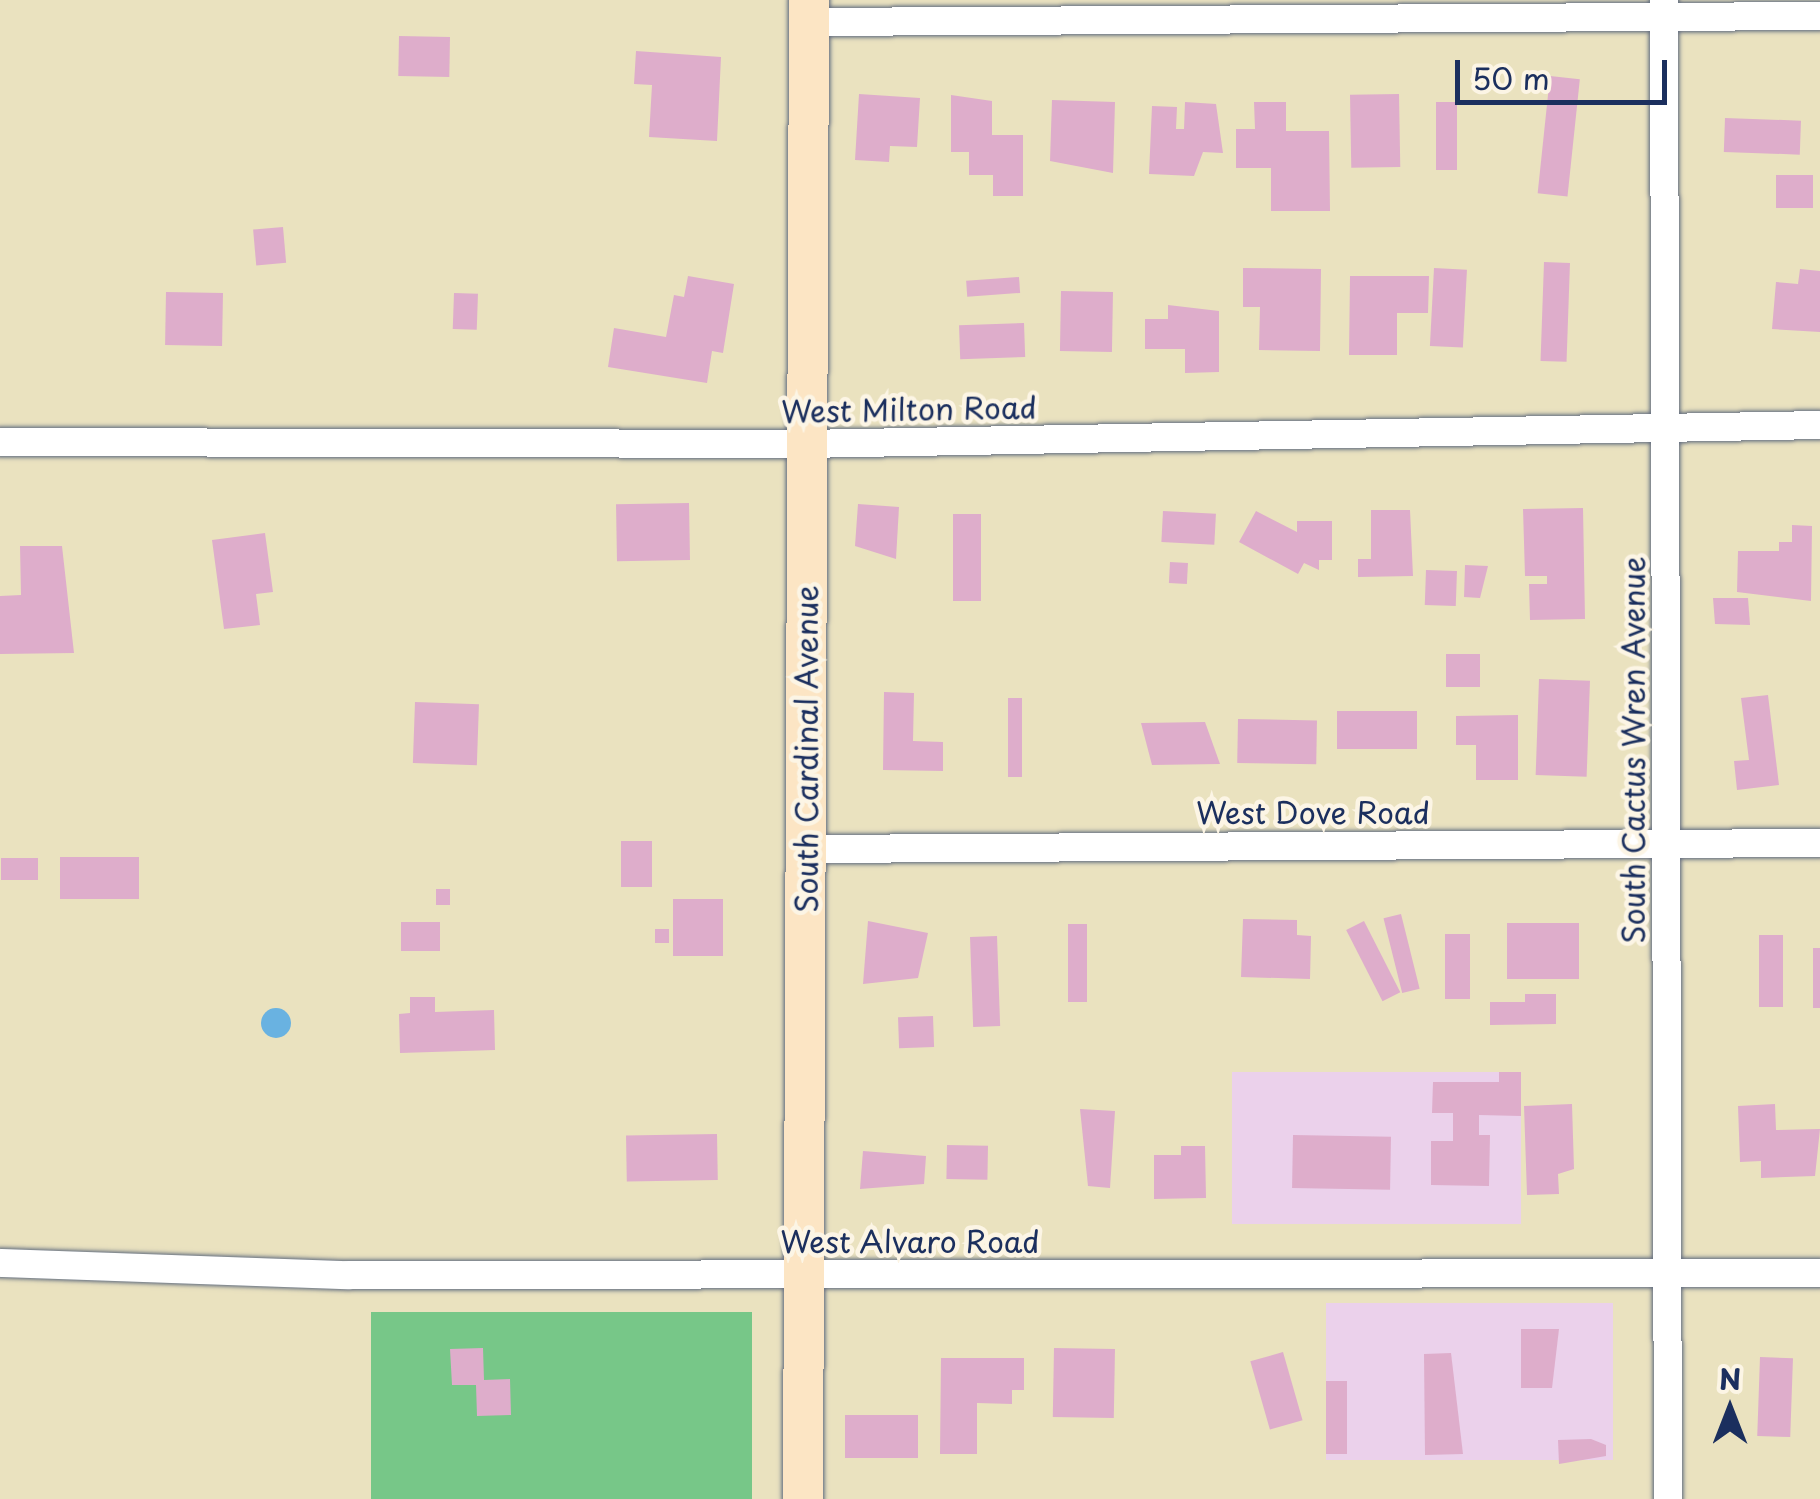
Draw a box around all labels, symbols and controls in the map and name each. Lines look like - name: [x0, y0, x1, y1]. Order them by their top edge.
- scale bar: [1460, 40, 1672, 102]
- text: 50 m: [1472, 55, 1550, 100]
- street label: West Milton Road: [782, 389, 1036, 429]
- street label: South Cactus Wren Avenue: [1615, 554, 1651, 946]
- street label: South Cardinal Avenue: [788, 585, 824, 913]
- street label: West Dove Road: [1197, 794, 1429, 830]
- street label: West Alvaro Road: [781, 1223, 1039, 1259]
- text: N: [1719, 1357, 1741, 1400]
- north arrow: [1680, 1359, 1780, 1459]

